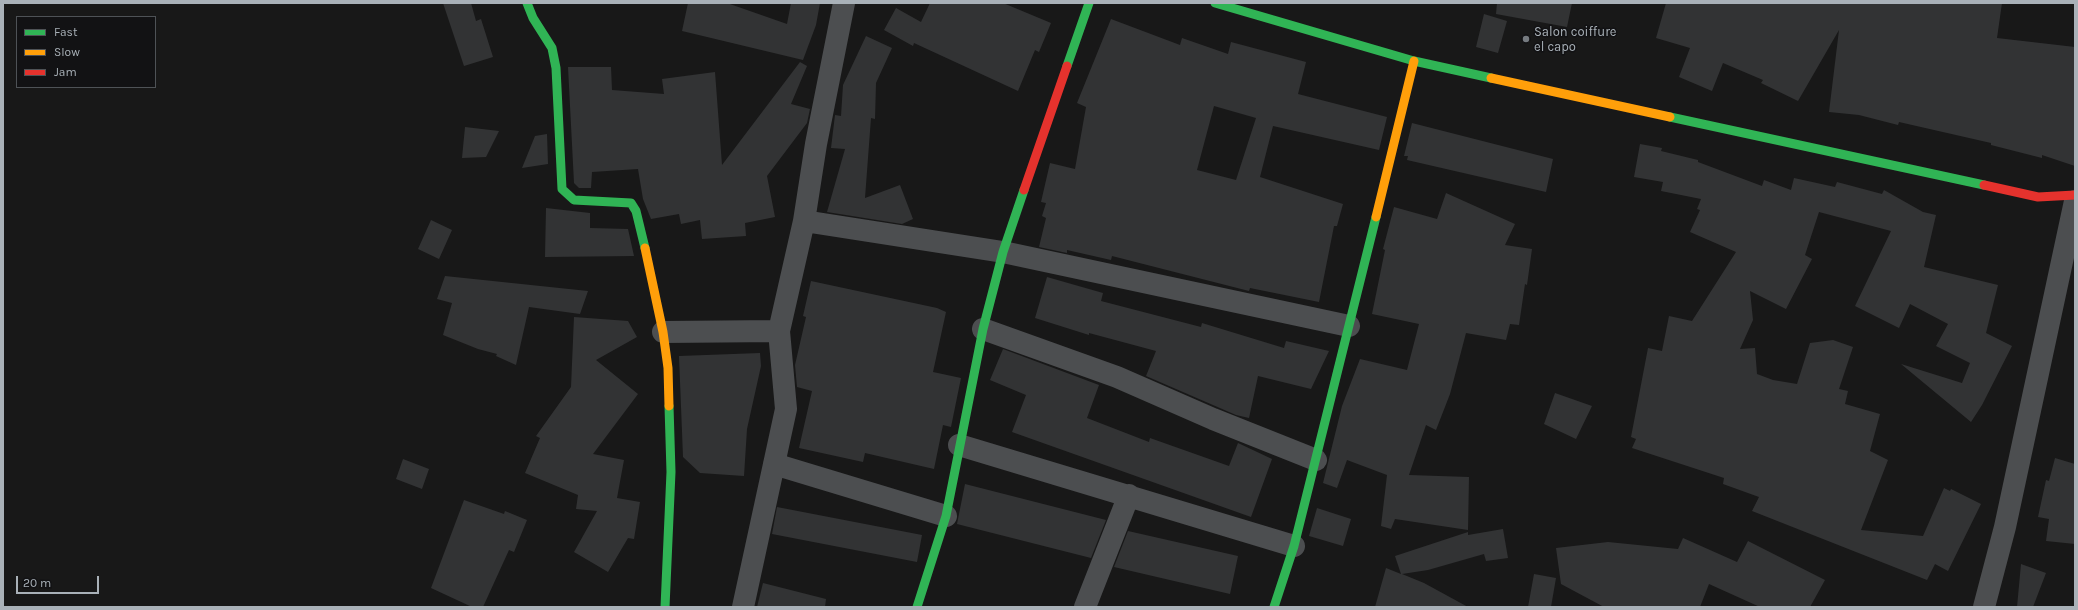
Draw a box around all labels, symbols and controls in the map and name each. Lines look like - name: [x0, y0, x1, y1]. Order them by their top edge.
- legend: [16, 16, 156, 88]
- place label: Salon coiffure el capo: [1534, 24, 1617, 55]
- text: Fast: [54, 25, 77, 39]
- marker: Salon coiffure el capo: [1521, 34, 1531, 44]
- text: Slow: [54, 45, 80, 59]
- text: Jam: [54, 65, 77, 79]
- scale bar: [18, 568, 101, 594]
- text: 20 m: [23, 576, 51, 590]

